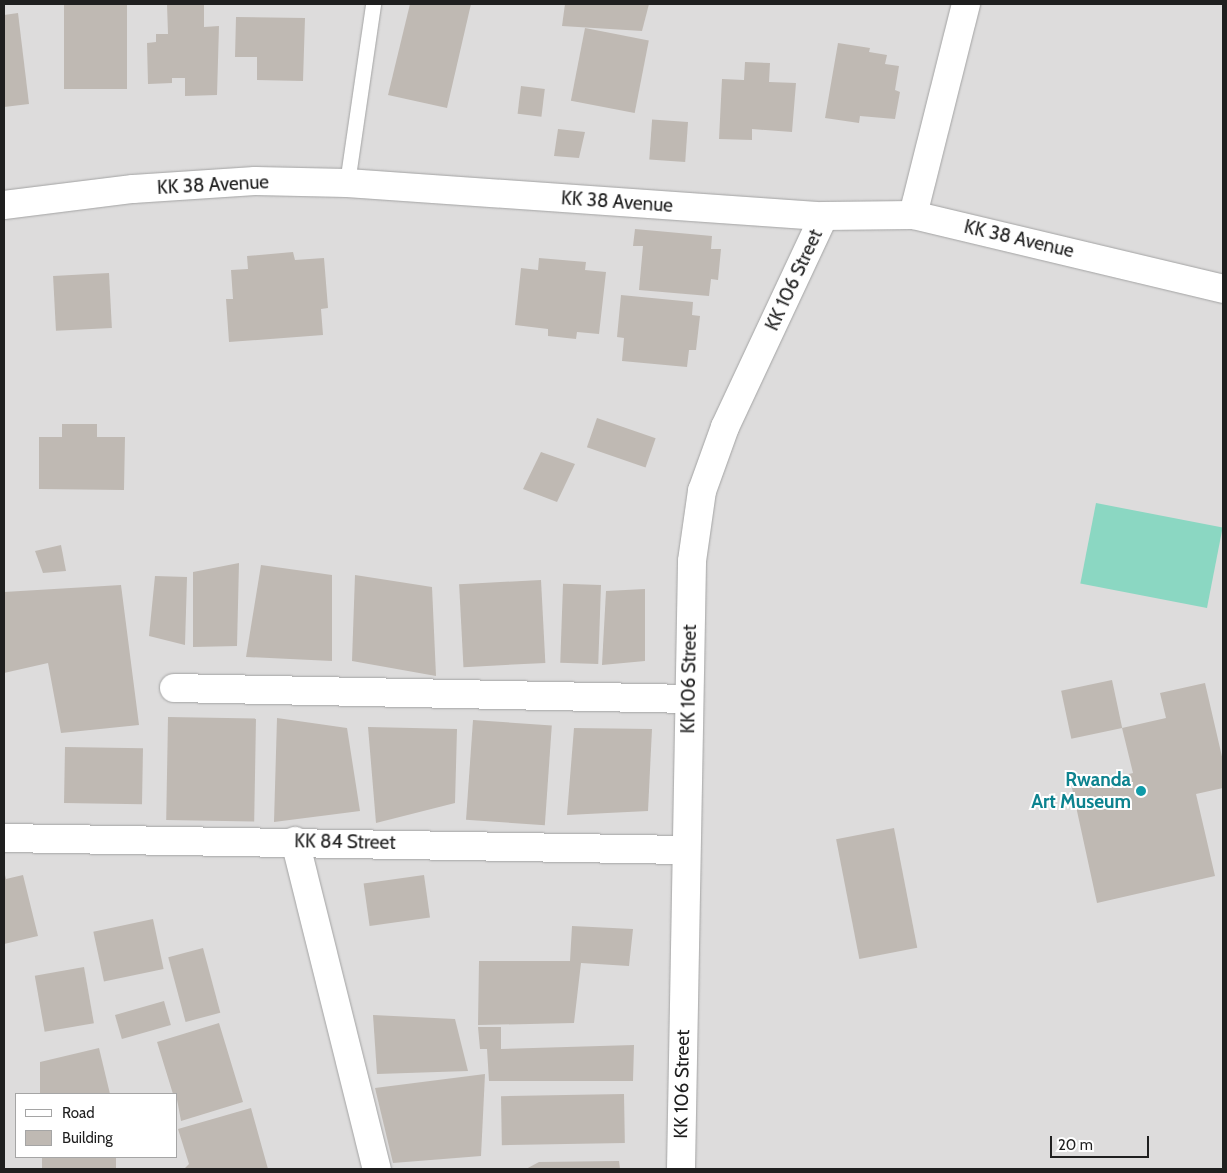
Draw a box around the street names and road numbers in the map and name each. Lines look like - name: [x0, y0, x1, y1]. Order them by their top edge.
- street label: KK 38 Avenue: [156, 171, 270, 199]
- street label: KK 38 Avenue: [560, 187, 674, 217]
- street label: KK 38 Avenue: [962, 215, 1076, 263]
- street label: KK 106 Street: [761, 226, 827, 334]
- street label: KK 106 Street: [677, 624, 701, 734]
- street label: KK 84 Street: [294, 830, 396, 854]
- street label: KK 106 Street: [670, 1029, 694, 1139]

